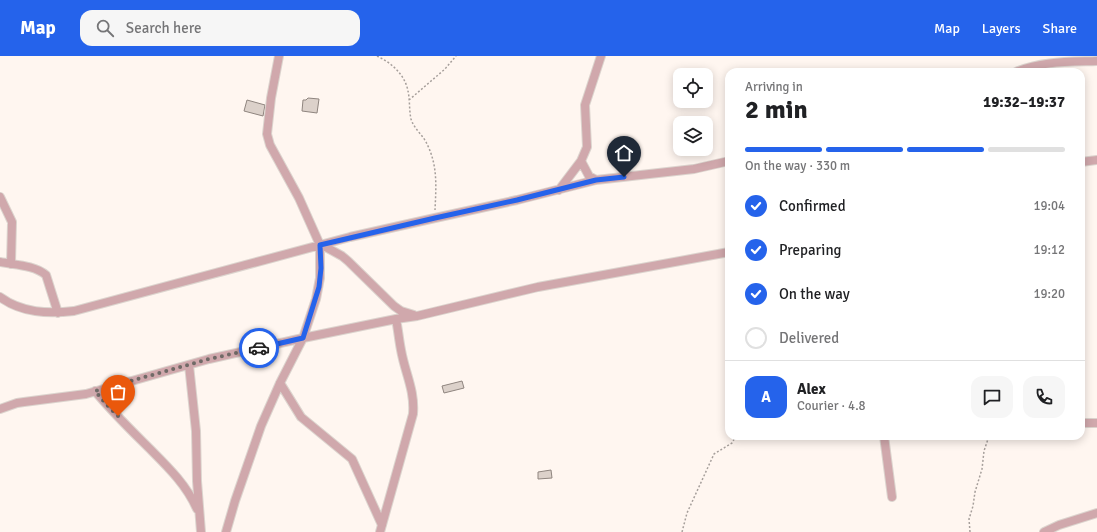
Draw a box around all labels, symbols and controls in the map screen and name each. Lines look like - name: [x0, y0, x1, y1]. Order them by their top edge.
- search box: [80, 10, 360, 46]
- text: Map: [20, 16, 56, 40]
- icon: search: [94, 17, 116, 39]
- text: Search here: [126, 19, 201, 37]
- text: Map: [934, 20, 960, 37]
- text: Layers: [982, 20, 1021, 37]
- text: Share: [1043, 20, 1077, 37]
- map controls: [673, 68, 713, 156]
- button: locate: [673, 68, 713, 108]
- text: Arriving in: [745, 79, 803, 95]
- text: 19:32–19:37: [983, 93, 1065, 111]
- text: 2 min: [745, 94, 808, 126]
- button: layers: [673, 116, 713, 156]
- pin: [607, 136, 641, 177]
- icon: home: [613, 142, 635, 164]
- text: On the way · 330 m: [745, 158, 850, 174]
- icon: check: [745, 195, 767, 217]
- text: Confirmed: [779, 197, 846, 215]
- text: 19:04: [1033, 198, 1065, 214]
- icon: check: [745, 239, 767, 261]
- text: Preparing: [779, 241, 842, 259]
- text: 19:12: [1033, 242, 1065, 258]
- icon: check: [745, 283, 767, 305]
- text: On the way: [779, 285, 850, 303]
- text: 19:20: [1033, 286, 1065, 302]
- courier: [239, 328, 279, 368]
- text: Delivered: [779, 329, 839, 347]
- icon: car: [248, 337, 270, 359]
- pin: [101, 375, 135, 416]
- button: chat: [971, 376, 1013, 418]
- button: phone: [1023, 376, 1065, 418]
- text: Alex: [797, 380, 826, 398]
- icon: bag: [107, 381, 129, 403]
- text: A: [761, 388, 771, 406]
- text: Courier · 4.8: [797, 398, 866, 414]

